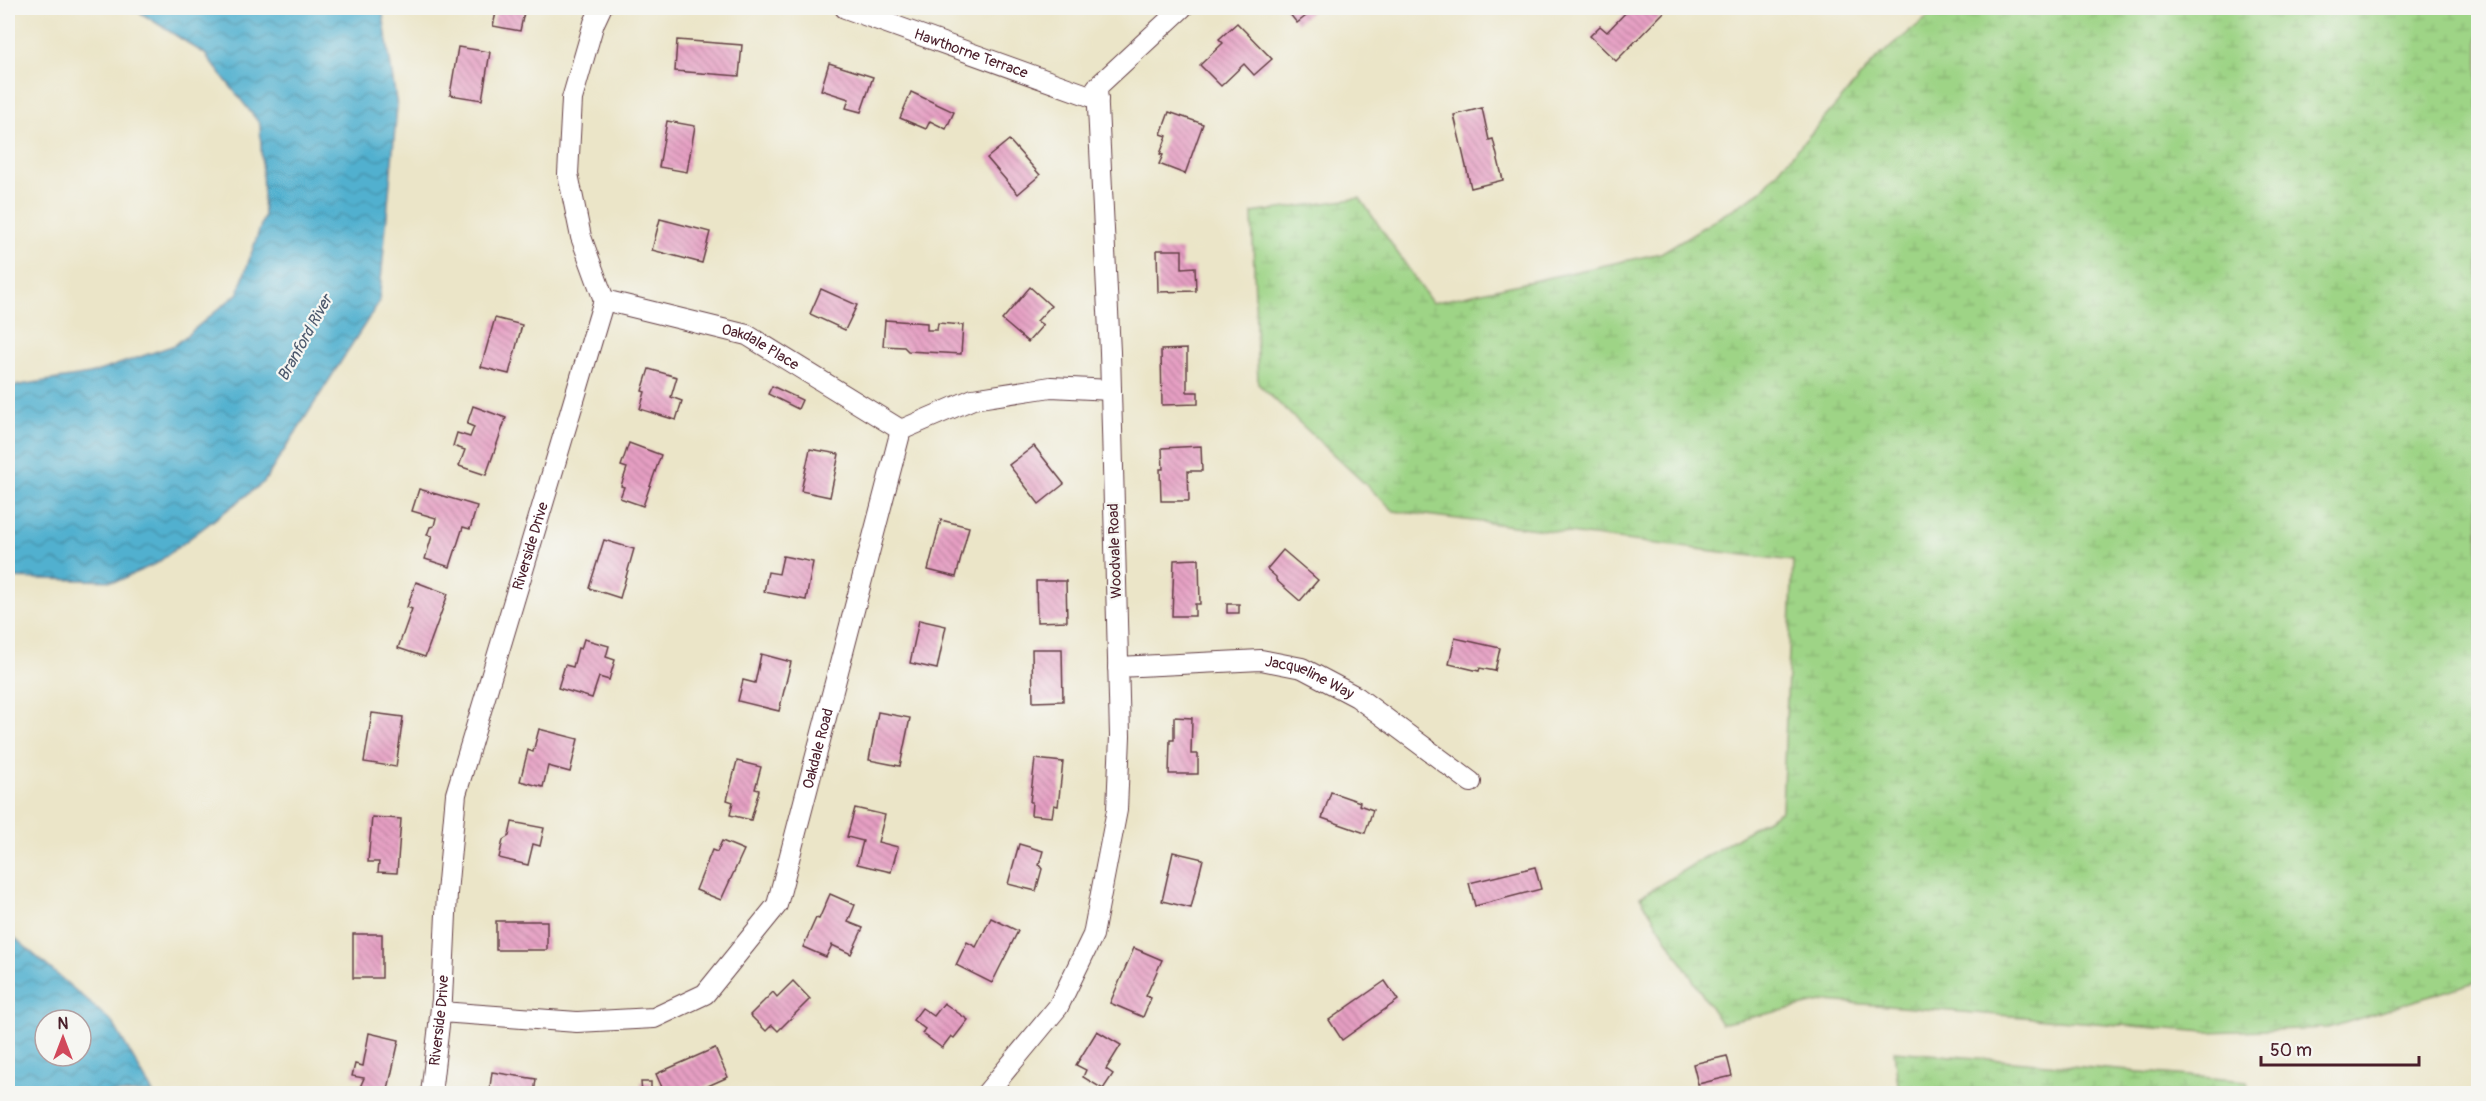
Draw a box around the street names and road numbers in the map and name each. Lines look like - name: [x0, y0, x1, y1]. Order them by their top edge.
- street label: Hawthorne Terrace: [911, 24, 1031, 83]
- street label: Oakdale Place: [720, 320, 803, 375]
- street label: Riverside Drive: [508, 499, 553, 592]
- street label: Woodvale Road: [1104, 503, 1126, 599]
- street label: Jacqueline Way: [1263, 651, 1358, 704]
- street label: Oakdale Road: [798, 706, 837, 791]
- street label: Riverside Drive: [425, 974, 453, 1067]

